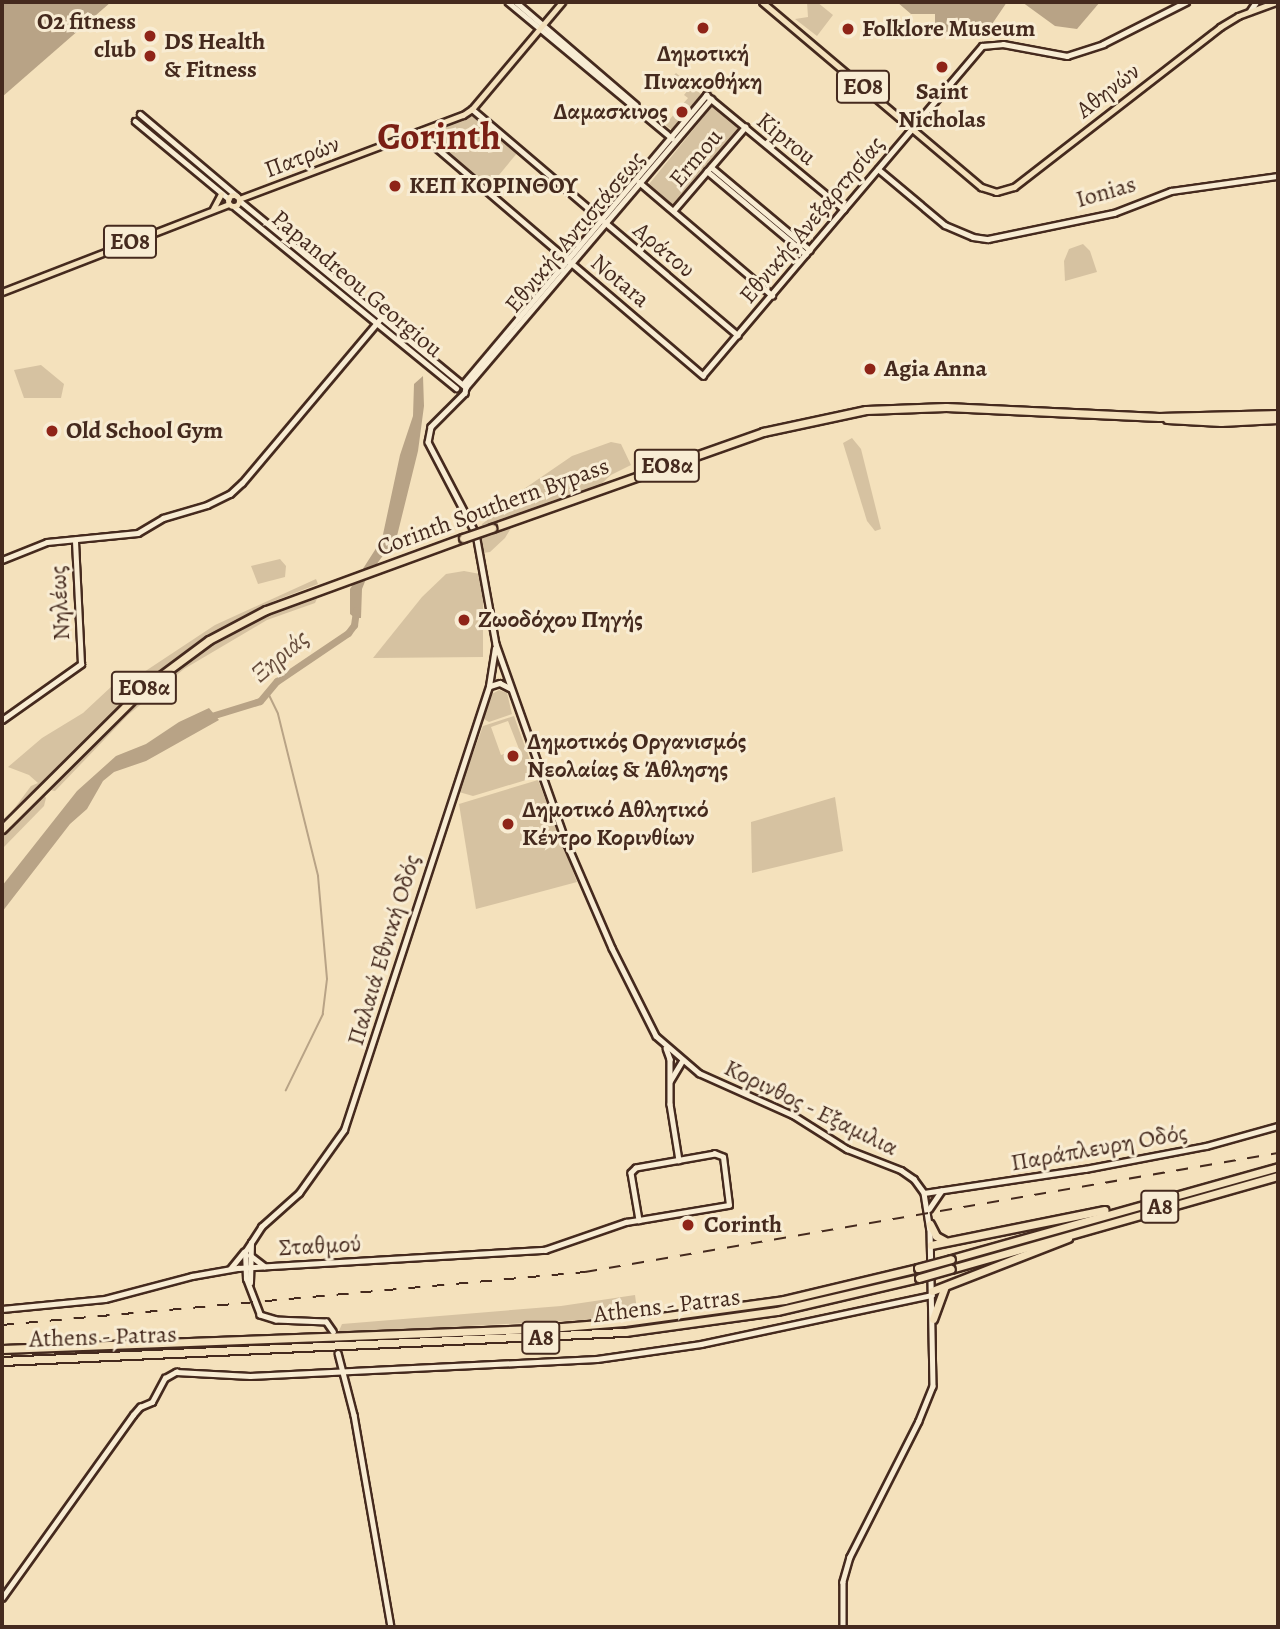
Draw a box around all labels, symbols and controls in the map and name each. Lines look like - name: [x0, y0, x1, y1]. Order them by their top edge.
- place label: O2 fitness club: [37, 8, 136, 64]
- place label: Folklore Museum: [862, 15, 1035, 43]
- marker: Δημοτική Πινακοθήκη: [695, 20, 711, 36]
- marker: Folklore Museum: [840, 21, 856, 37]
- marker: O2 fitness club: [142, 28, 158, 44]
- place label: DS Health & Fitness: [164, 28, 265, 84]
- place label: Δημοτική Πινακοθήκη: [643, 40, 763, 96]
- marker: DS Health & Fitness: [142, 48, 158, 64]
- street label: Αθηνών: [1070, 57, 1146, 125]
- marker: Saint Nicholas: [934, 59, 950, 75]
- road number: ΕΟ8: [835, 68, 891, 106]
- place label: Saint Nicholas: [898, 78, 986, 134]
- place label: Δαμασκινος: [553, 98, 668, 126]
- marker: Δαμασκινος: [674, 104, 690, 120]
- street label: Kiprou: [750, 106, 822, 172]
- district label: Corinth: [377, 114, 501, 160]
- street label: Ermou: [663, 123, 729, 193]
- street label: Πατρών: [261, 130, 343, 184]
- street label: Εθνικής Ανεξαρτησίας: [733, 130, 891, 310]
- street label: Εθνικής Αντιστάσεως: [499, 145, 651, 319]
- street label: Ionias: [1073, 170, 1139, 214]
- place label: ΚΕΠ ΚΟΡΙΝΘΟΥ: [409, 172, 578, 200]
- marker: ΚΕΠ ΚΟΡΙΝΘΟΥ: [387, 178, 403, 194]
- street label: Papandreou Georgiou: [266, 204, 448, 364]
- street label: Αράτου: [627, 216, 701, 284]
- road number: ΕΟ8: [102, 222, 158, 262]
- street label: Notara: [585, 248, 655, 314]
- place label: Agia Anna: [884, 355, 987, 383]
- marker: Agia Anna: [862, 361, 878, 377]
- place label: Old School Gym: [66, 417, 223, 445]
- marker: Old School Gym: [44, 423, 60, 439]
- road number: ΕΟ8α: [634, 446, 700, 486]
- street label: Corinth Southern Bypass: [373, 452, 613, 562]
- street label: Νηλέως: [44, 565, 76, 641]
- place label: Ζωοδόχου Πηγής: [478, 606, 643, 634]
- marker: Ζωοδόχου Πηγής: [456, 612, 472, 628]
- water label: Ξηριάς: [245, 623, 315, 689]
- road number: ΕΟ8α: [111, 668, 177, 708]
- place label: Δημοτικός Οργανισμός Νεολαίας & Άθλησης: [527, 728, 747, 784]
- marker: Δημοτικός Οργανισμός Νεολαίας & Άθλησης: [505, 748, 521, 764]
- place label: Δημοτικό Αθλητικό Κέντρο Κορινθίων: [522, 796, 709, 852]
- marker: Δημοτικό Αθλητικό Κέντρο Κορινθίων: [500, 816, 516, 832]
- street label: Παλαιά Εθνική Οδός: [341, 851, 427, 1049]
- street label: Κορινθος - Εξαμιλια: [719, 1053, 903, 1163]
- street label: Παράπλευρη Οδός: [1009, 1118, 1189, 1178]
- road number: Α8: [1139, 1188, 1181, 1226]
- place label: Corinth: [704, 1211, 782, 1239]
- marker: Corinth: [678, 1215, 698, 1235]
- street label: Σταθμού: [278, 1229, 362, 1263]
- street label: Athens - Patras: [592, 1283, 742, 1329]
- road number: Α8: [520, 1318, 562, 1358]
- street label: Athens - Patras: [28, 1320, 178, 1354]

